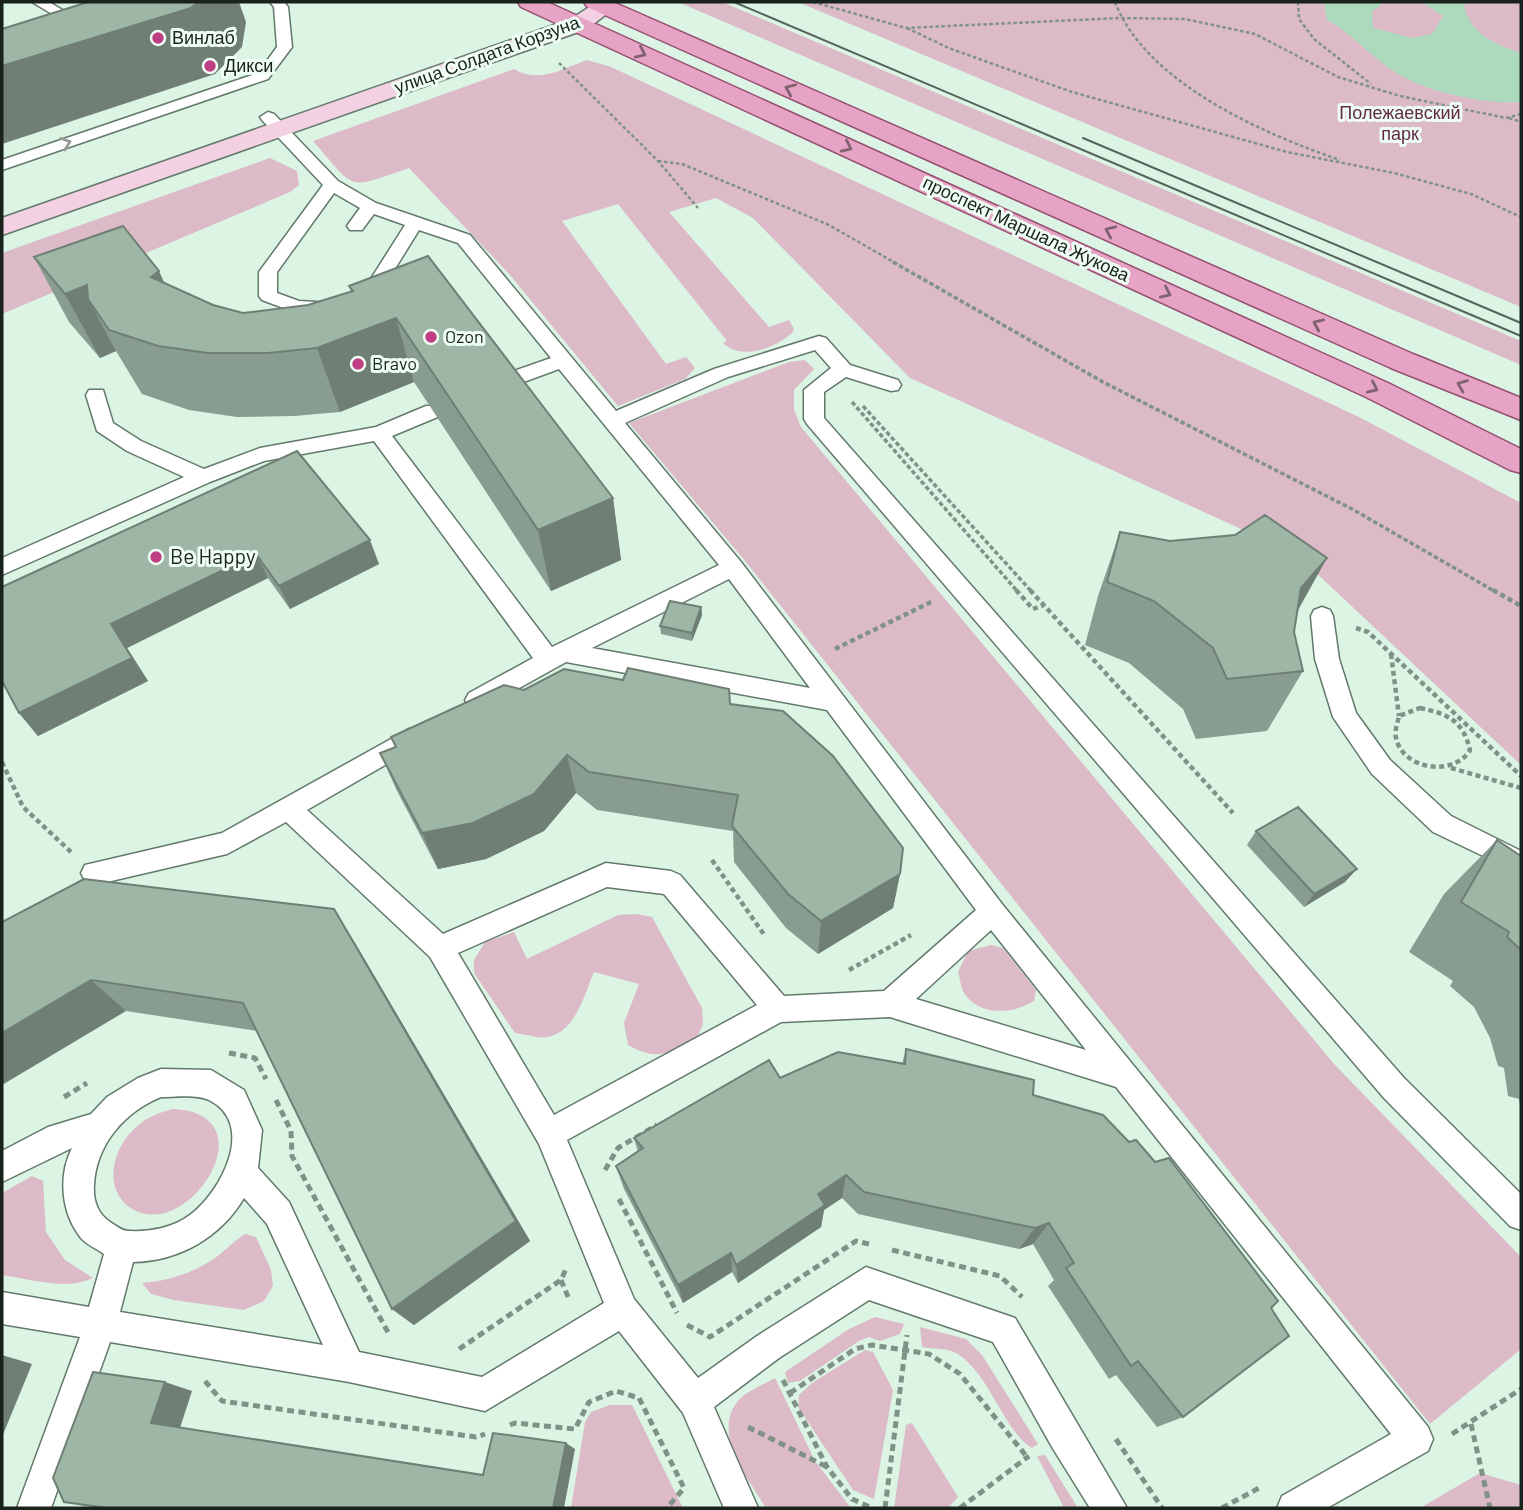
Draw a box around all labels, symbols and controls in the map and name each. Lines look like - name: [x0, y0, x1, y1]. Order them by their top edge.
- street label: улица Солдата Корзуна: [391, 10, 583, 98]
- place label: Винлаб: [172, 26, 235, 48]
- marker: Винлаб: [150, 30, 166, 46]
- one-way arrow: [634, 45, 646, 59]
- place label: Дикси: [224, 54, 273, 76]
- marker: Дикси: [202, 58, 218, 74]
- one-way arrow: [785, 83, 797, 97]
- park label: Полежаевский парк: [1339, 101, 1461, 144]
- one-way arrow: [60, 137, 72, 151]
- one-way arrow: [840, 139, 853, 153]
- street label: проспект Маршала Жукова: [920, 171, 1134, 286]
- one-way arrow: [1105, 225, 1117, 239]
- one-way arrow: [1159, 285, 1171, 299]
- one-way arrow: [1312, 318, 1325, 332]
- place label: Ozon: [445, 325, 484, 347]
- marker: Ozon: [423, 329, 439, 345]
- place label: Bravo: [372, 352, 417, 374]
- marker: Bravo: [350, 356, 366, 372]
- one-way arrow: [1365, 380, 1378, 394]
- one-way arrow: [1456, 380, 1468, 394]
- place label: Be Happy: [170, 543, 256, 568]
- marker: Be Happy: [148, 549, 164, 565]

